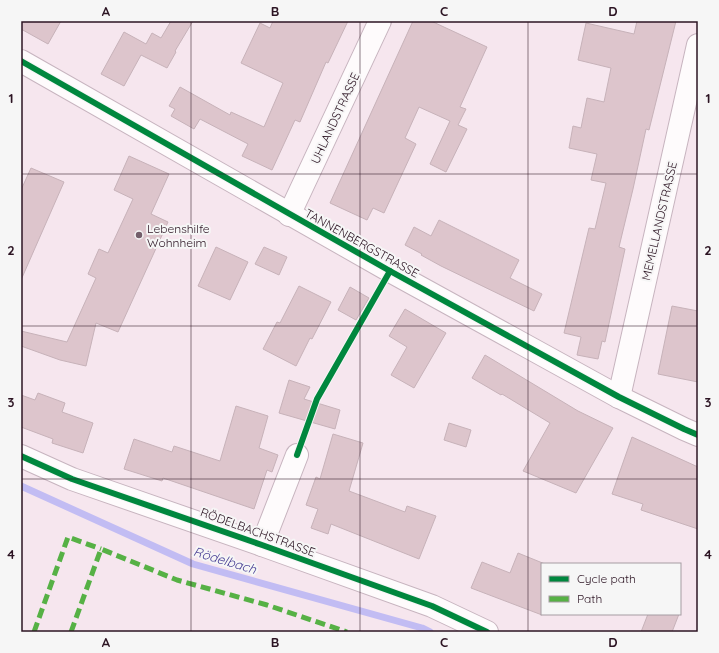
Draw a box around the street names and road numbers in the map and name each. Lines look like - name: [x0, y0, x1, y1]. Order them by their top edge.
- street label: UHLANDSTRASSE: [307, 70, 363, 166]
- street label: MEMELLANDSTRASSE: [638, 160, 680, 282]
- street label: TANNENBERGSTRASSE: [302, 205, 422, 281]
- street label: RÖDELBACHSTRASSE: [199, 504, 318, 560]

